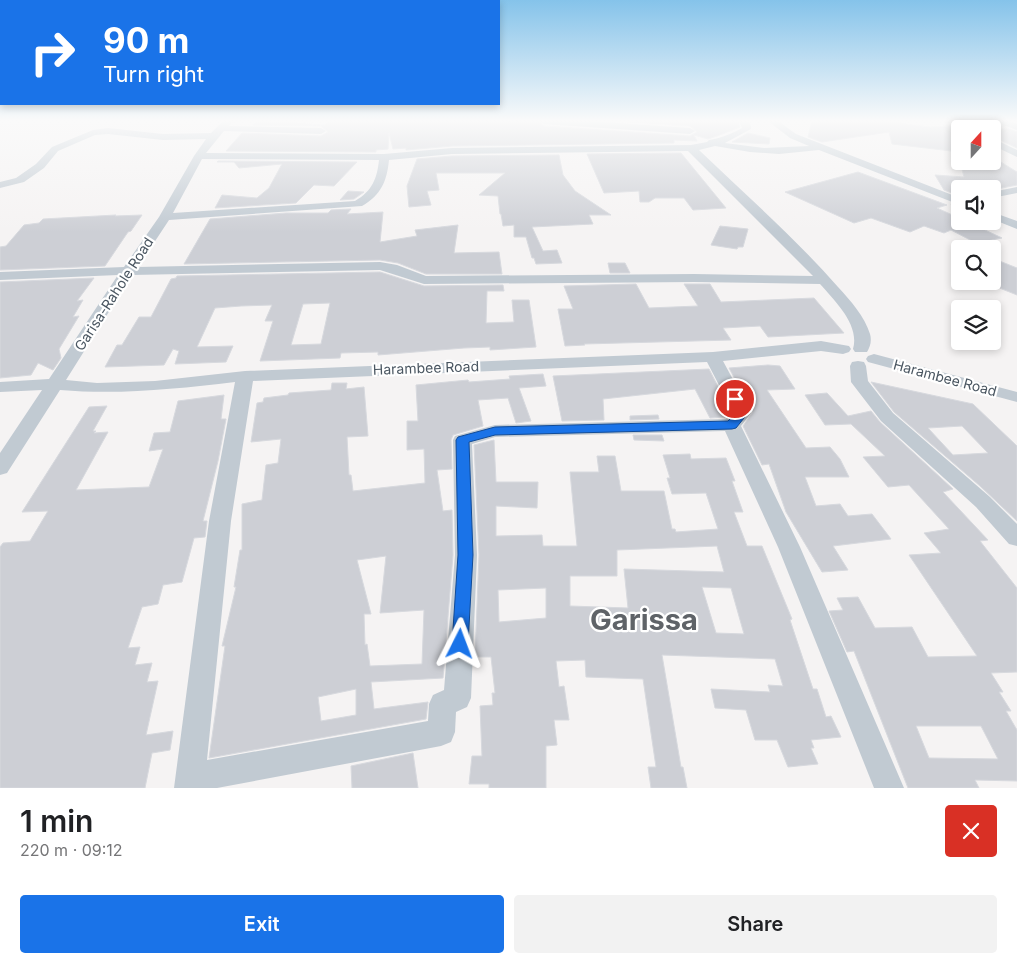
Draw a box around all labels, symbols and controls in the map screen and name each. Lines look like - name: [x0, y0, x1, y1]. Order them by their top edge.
- text: 90 m: [103, 19, 190, 61]
- icon: right: [20, 20, 85, 85]
- text: Turn right: [103, 61, 204, 87]
- north arrow: [951, 120, 1001, 170]
- map controls: [951, 120, 1001, 350]
- button: sound: [951, 180, 1001, 230]
- street label: Garisa-Rahole Road: [71, 234, 157, 354]
- button: search: [951, 240, 1001, 290]
- button: layers: [951, 300, 1001, 350]
- street label: Harambee Road: [892, 356, 999, 399]
- street label: Harambee Road: [373, 357, 479, 378]
- pin: [714, 378, 756, 420]
- icon: arrive: [721, 385, 749, 413]
- district label: Garissa: [590, 602, 698, 637]
- position arrow: [433, 617, 485, 669]
- text: 1 min: [20, 803, 93, 839]
- button: close: [945, 805, 997, 857]
- text: 220 m · 09:12: [20, 840, 123, 860]
- button: Exit: [20, 895, 504, 953]
- button: Share: [514, 895, 997, 953]

